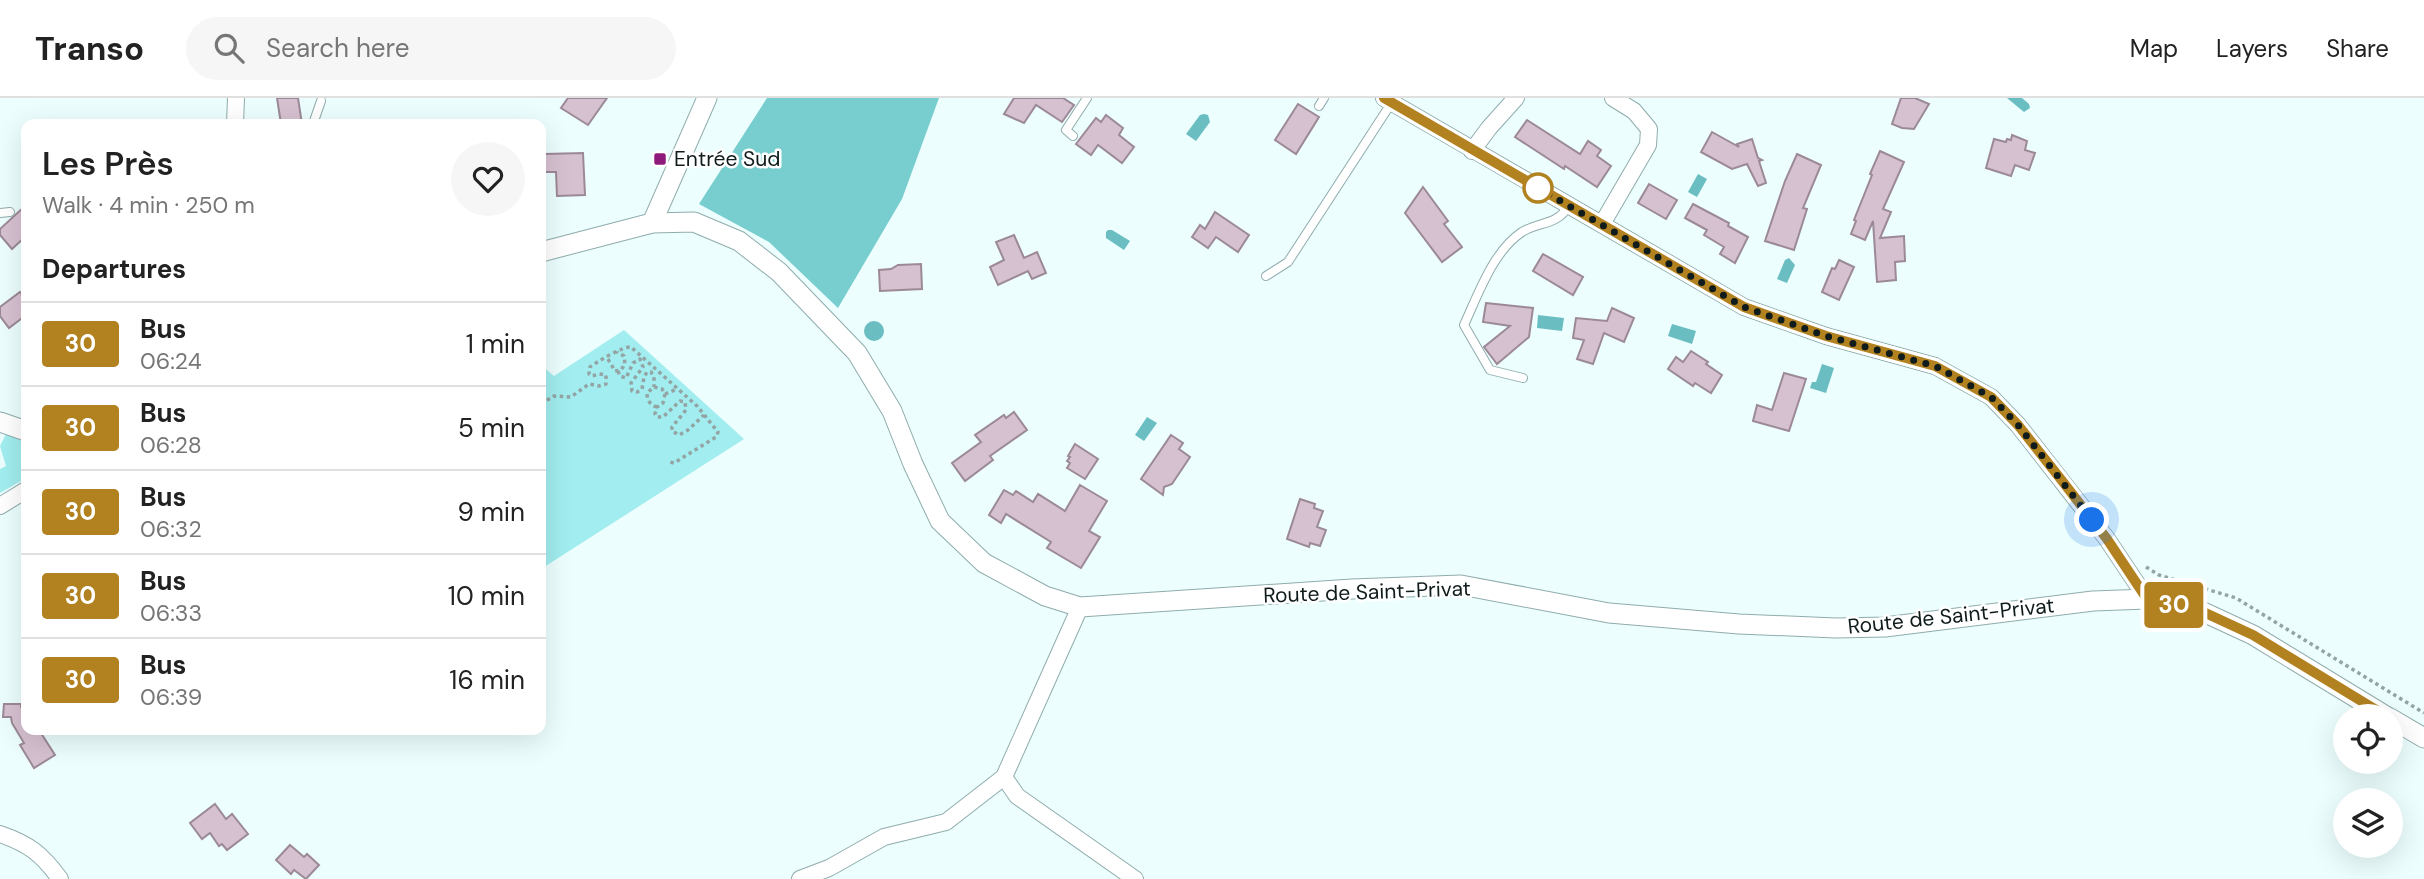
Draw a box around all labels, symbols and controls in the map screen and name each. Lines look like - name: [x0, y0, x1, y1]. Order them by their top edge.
- search box: [186, 17, 676, 80]
- text: Transo: [35, 27, 144, 70]
- icon: search: [210, 29, 248, 67]
- text: Search here: [266, 31, 410, 65]
- text: Map: [2130, 33, 2178, 64]
- text: Layers: [2216, 33, 2288, 64]
- text: Share: [2326, 33, 2389, 64]
- text: Les Près: [42, 142, 174, 185]
- button: heart: [451, 142, 525, 216]
- place label: Entrée Sud: [674, 145, 780, 173]
- marker: Entrée Sud: [652, 151, 668, 167]
- unlabelled marker: [1523, 173, 1553, 203]
- text: Walk · 4 min · 250 m: [42, 190, 255, 220]
- text: Departures: [42, 252, 186, 286]
- text: Bus: [140, 312, 186, 346]
- text: 1 min: [466, 327, 525, 361]
- text: 30: [65, 328, 96, 359]
- text: 06:24: [140, 346, 202, 376]
- text: Bus: [140, 396, 186, 430]
- text: 5 min: [458, 411, 525, 445]
- text: 30: [65, 412, 96, 443]
- text: 06:28: [140, 430, 202, 460]
- text: Bus: [140, 480, 186, 514]
- text: 9 min: [457, 495, 525, 529]
- text: 30: [65, 496, 96, 527]
- your location: [2074, 502, 2109, 537]
- text: 06:32: [140, 514, 202, 544]
- text: Bus: [140, 564, 186, 598]
- street label: Route de Saint-Privat: [1263, 574, 1471, 610]
- text: 10 min: [448, 579, 525, 613]
- text: 30: [65, 580, 96, 611]
- line badge: 30: [2142, 582, 2206, 628]
- text: 30: [2158, 589, 2190, 620]
- street label: Route de Saint-Privat: [1846, 591, 2056, 641]
- text: 06:33: [140, 598, 202, 628]
- text: Bus: [140, 648, 186, 682]
- text: 16 min: [449, 663, 525, 697]
- text: 30: [65, 664, 96, 695]
- text: 06:39: [140, 682, 202, 712]
- map controls: [2333, 704, 2403, 858]
- button: locate: [2333, 704, 2403, 774]
- button: layers: [2333, 788, 2403, 858]

